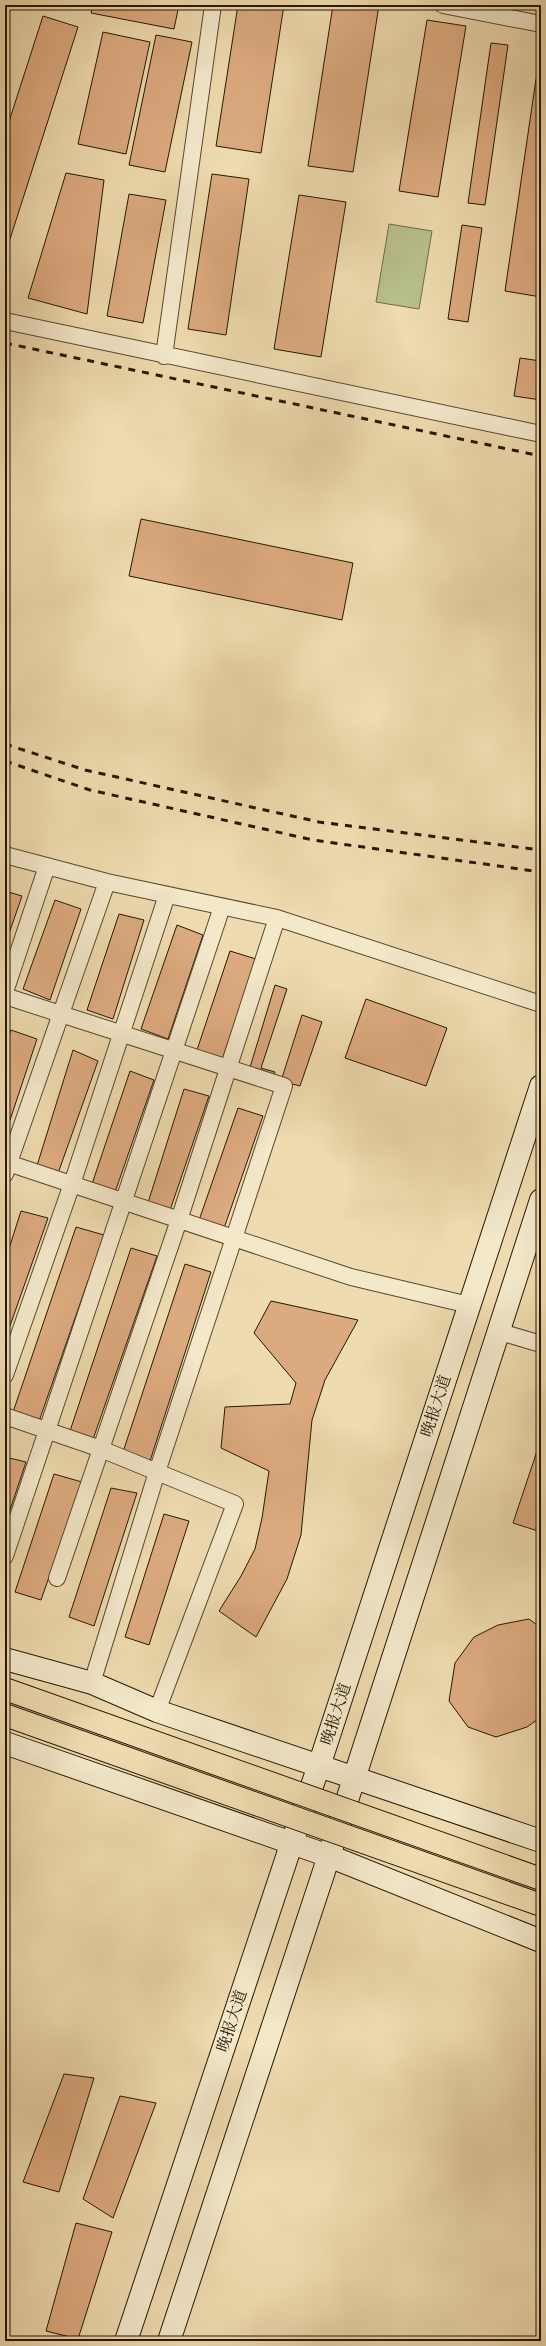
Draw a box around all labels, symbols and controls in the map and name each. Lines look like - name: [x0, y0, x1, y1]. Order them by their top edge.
- street label: 晚报大道: [417, 1372, 455, 1440]
- street label: 晚报大道: [317, 1680, 355, 1748]
- street label: 晚报大道: [213, 1987, 251, 2055]

